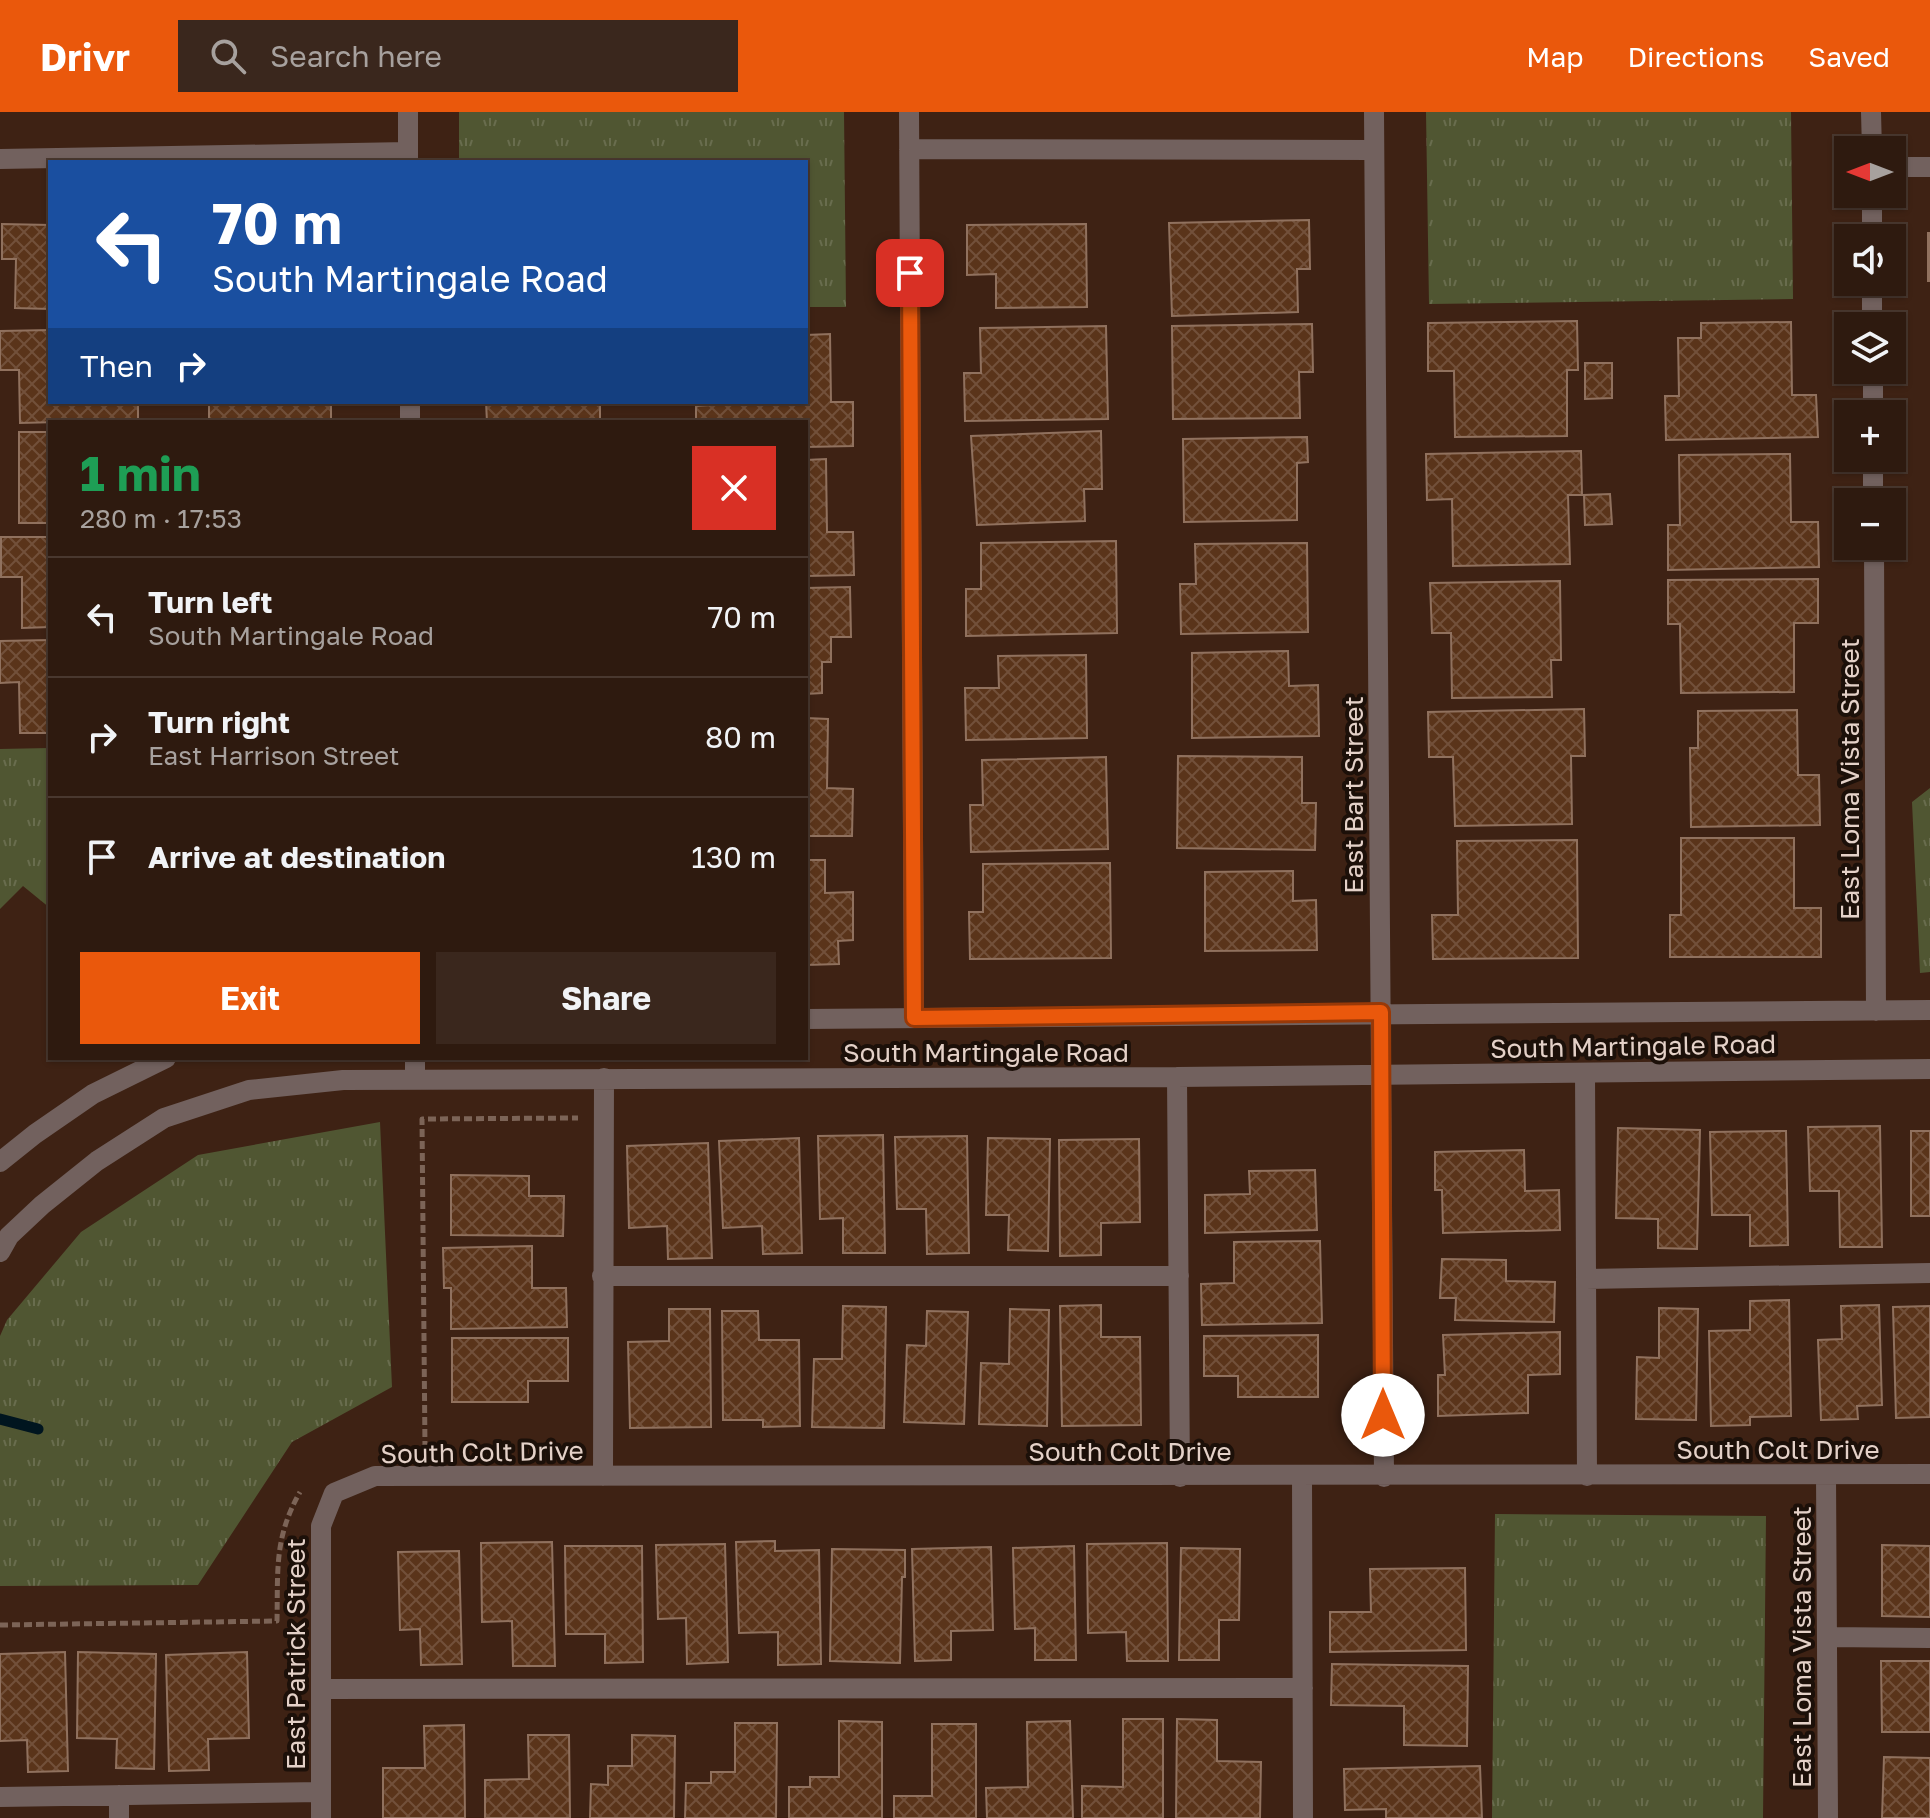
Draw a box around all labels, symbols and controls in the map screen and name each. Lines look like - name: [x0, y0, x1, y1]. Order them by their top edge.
- search box: [178, 20, 738, 92]
- text: Drivr: [40, 34, 130, 79]
- icon: search: [206, 34, 250, 78]
- text: Search here: [270, 38, 442, 74]
- text: Map: [1526, 40, 1583, 73]
- text: Directions: [1627, 40, 1764, 73]
- text: Saved: [1808, 40, 1890, 73]
- north arrow: [1834, 136, 1906, 208]
- map controls: [1834, 136, 1906, 560]
- text: 70 m: [212, 189, 342, 256]
- icon: left: [80, 192, 184, 296]
- button: sound: [1834, 224, 1906, 296]
- pin: [876, 239, 944, 307]
- icon: arrive: [888, 251, 932, 295]
- text: South Martingale Road: [212, 257, 608, 300]
- button: layers: [1834, 312, 1906, 384]
- icon: right: [169, 344, 213, 388]
- text: Then: [80, 348, 153, 384]
- button: +: [1834, 400, 1906, 472]
- text: 1 min: [80, 444, 201, 502]
- button: close: [692, 446, 776, 530]
- button: −: [1834, 488, 1906, 560]
- text: 280 m · 17:53: [80, 503, 242, 534]
- text: Turn left: [148, 584, 273, 620]
- icon: left: [80, 595, 124, 639]
- text: 70 m: [707, 599, 776, 635]
- text: South Martingale Road: [148, 620, 434, 651]
- street label: East Loma Vista Street: [1834, 638, 1865, 920]
- street label: East Bart Street: [1338, 696, 1369, 894]
- text: Turn right: [148, 704, 290, 740]
- icon: right: [80, 715, 124, 759]
- text: 80 m: [705, 719, 776, 755]
- text: East Harrison Street: [148, 740, 400, 771]
- icon: arrive: [80, 835, 124, 879]
- text: Arrive at destination: [148, 839, 445, 875]
- text: 130 m: [691, 839, 776, 875]
- button: Exit: [80, 952, 420, 1044]
- button: Share: [436, 952, 776, 1044]
- street label: South Martingale Road: [1490, 1028, 1776, 1064]
- street label: South Martingale Road: [843, 1037, 1129, 1068]
- position arrow: [1341, 1373, 1425, 1457]
- street label: South Colt Drive: [1676, 1434, 1880, 1465]
- street label: South Colt Drive: [380, 1435, 584, 1469]
- street label: South Colt Drive: [1028, 1436, 1232, 1467]
- street label: East Loma Vista Street: [1786, 1506, 1817, 1788]
- street label: East Patrick Street: [280, 1538, 311, 1770]

